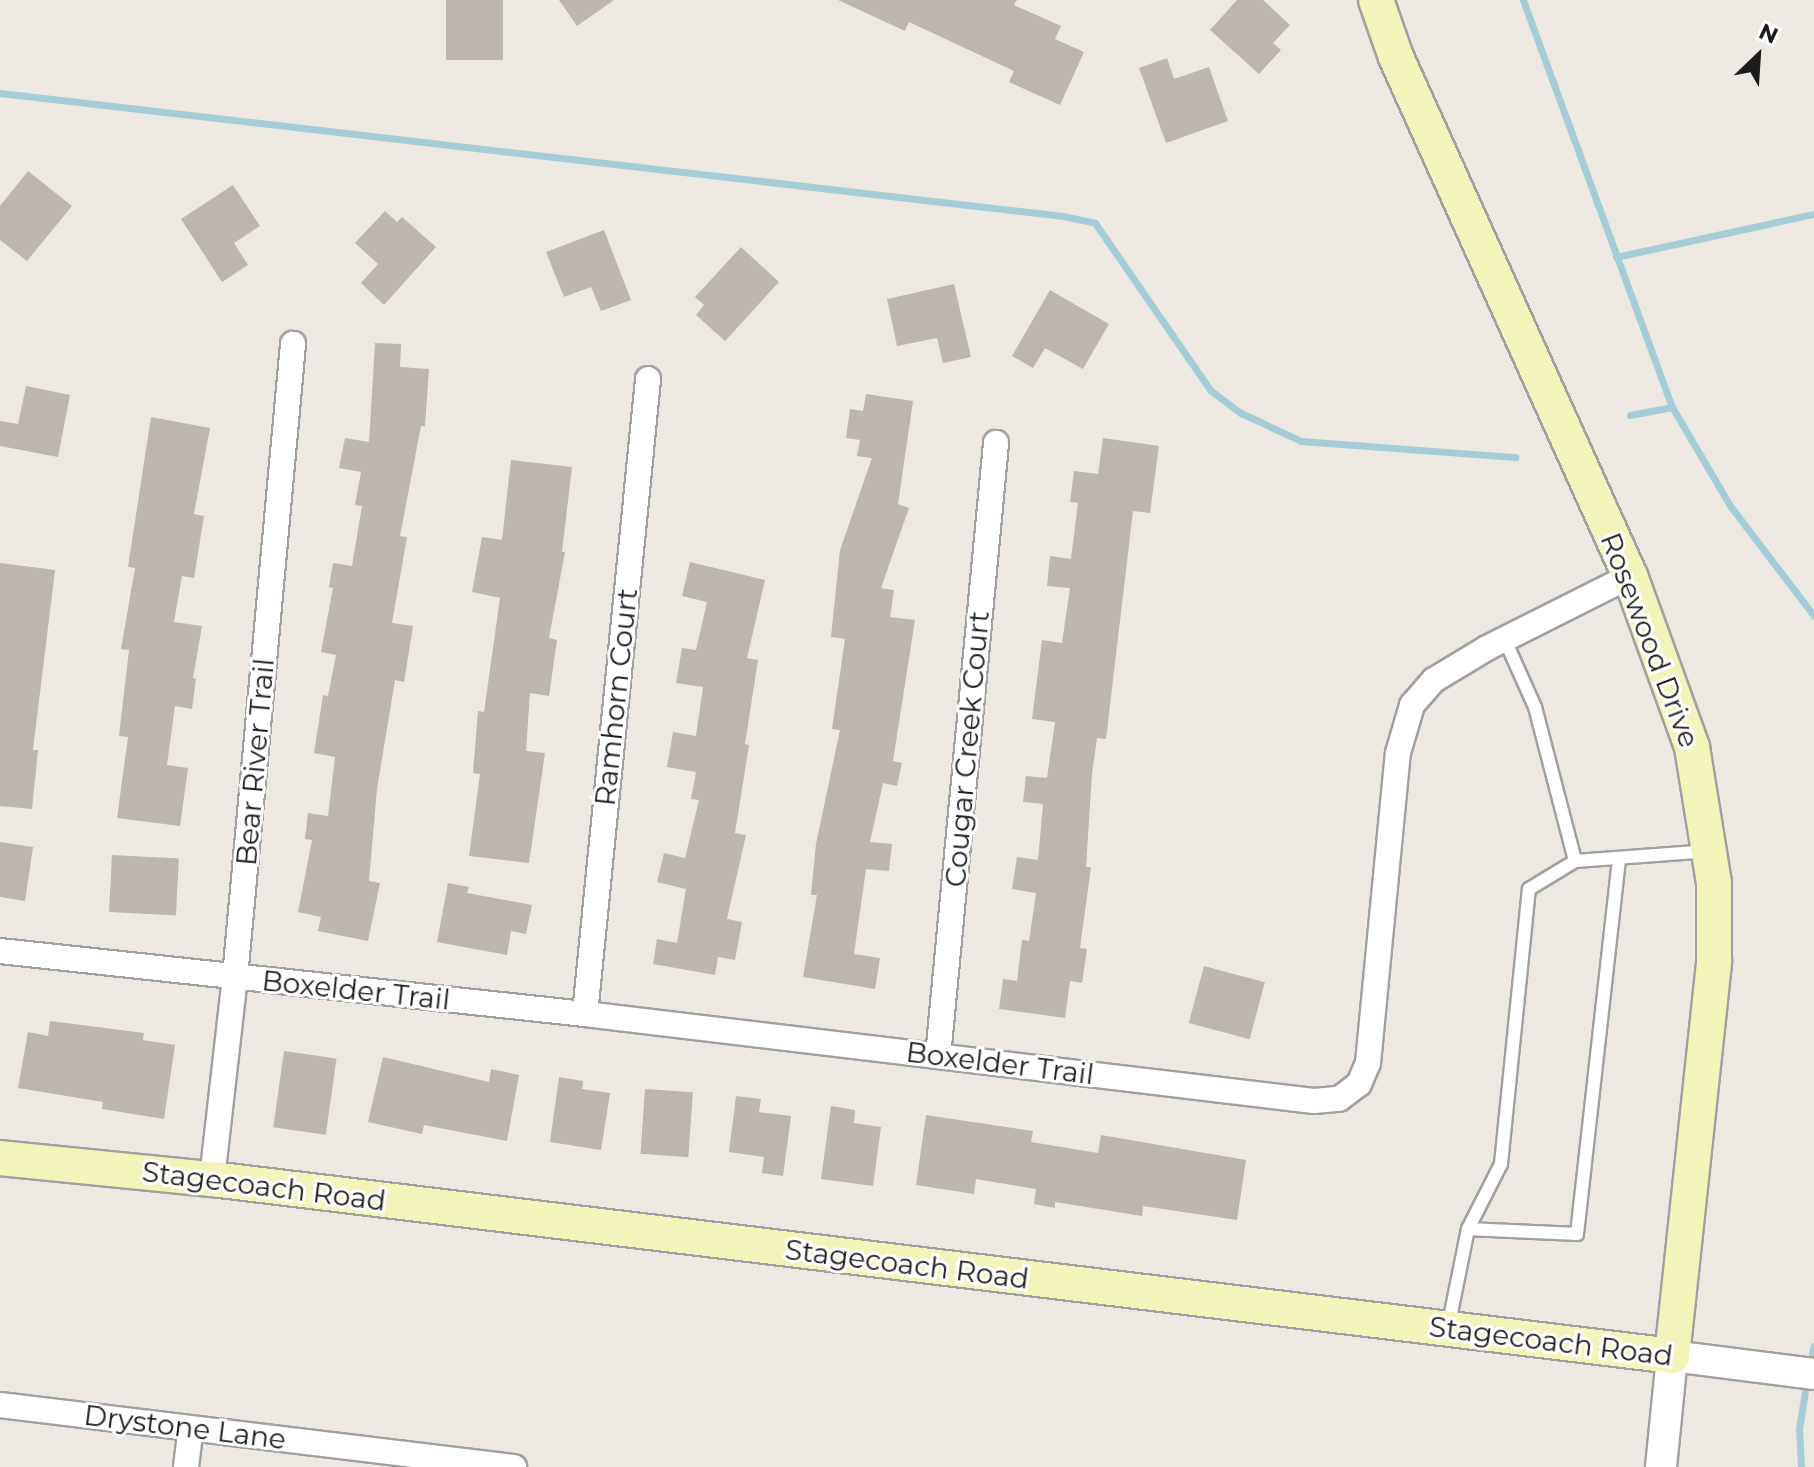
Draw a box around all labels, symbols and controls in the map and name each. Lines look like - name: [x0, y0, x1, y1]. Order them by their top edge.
- north arrow: [1718, 16, 1798, 96]
- text: N: [1755, 18, 1782, 50]
- street label: Rosewood Drive: [1594, 528, 1706, 752]
- street label: Ramhorn Court: [588, 586, 644, 808]
- street label: Cougar Creek Court: [938, 610, 996, 888]
- street label: Bear River Trail: [229, 657, 281, 867]
- street label: Boxelder Trail: [260, 963, 452, 1017]
- street label: Boxelder Trail: [904, 1035, 1096, 1091]
- street label: Stagecoach Road: [140, 1154, 388, 1218]
- street label: Stagecoach Road: [783, 1232, 1031, 1296]
- street label: Stagecoach Road: [1427, 1309, 1675, 1373]
- street label: Drystone Lane: [82, 1398, 288, 1456]

